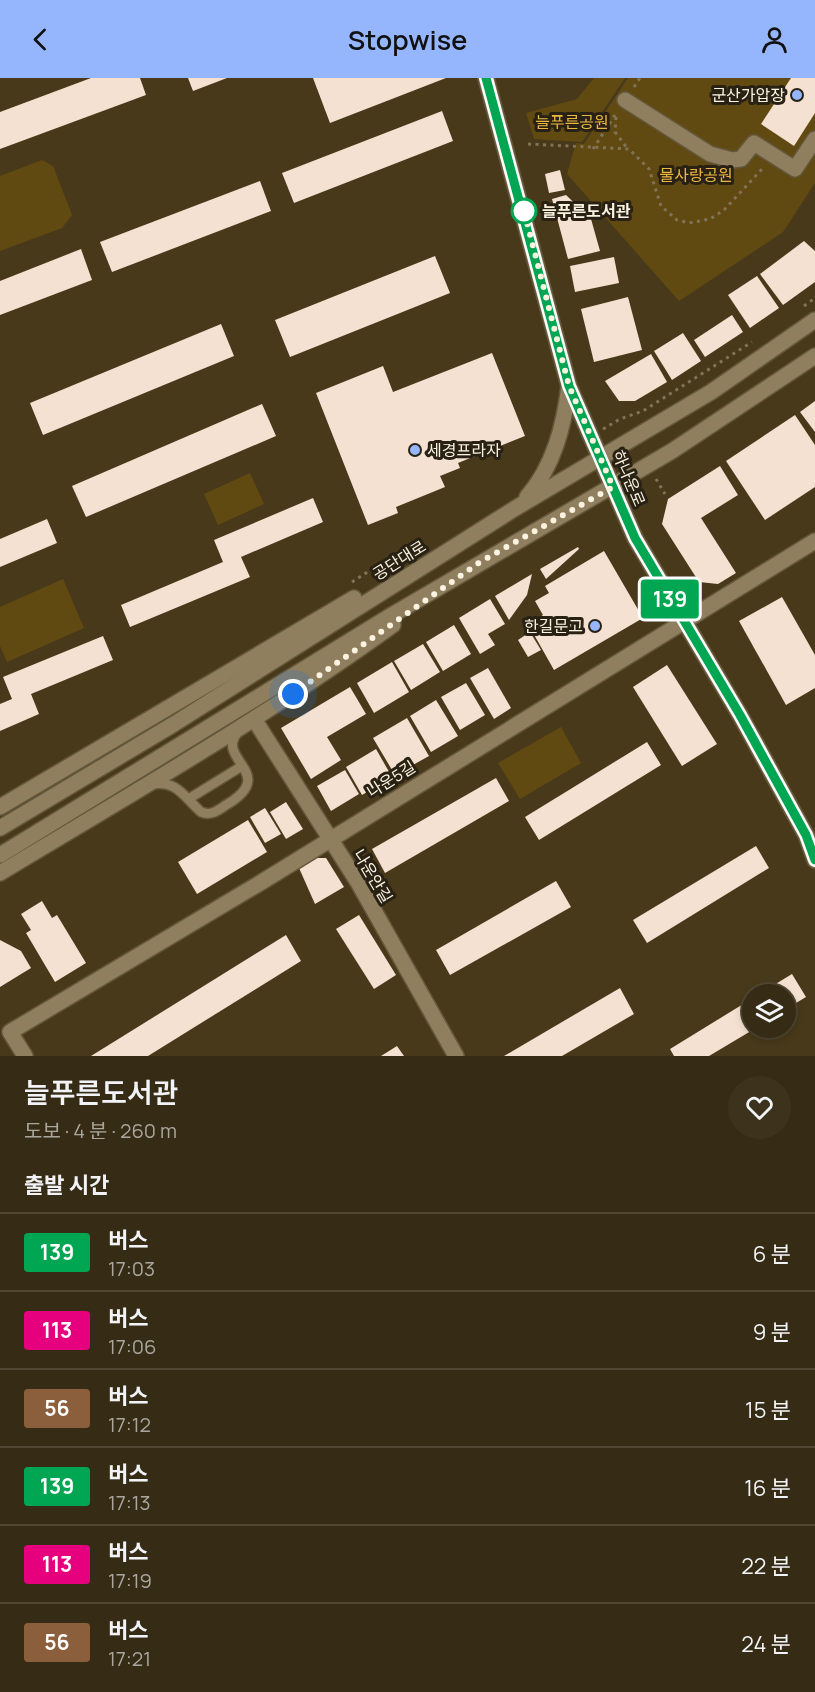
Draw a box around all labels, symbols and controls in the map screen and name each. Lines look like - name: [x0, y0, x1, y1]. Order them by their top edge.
- text: Stopwise: [348, 21, 467, 58]
- icon: back: [24, 23, 57, 56]
- icon: person: [758, 23, 791, 56]
- place label: 군산가압장: [711, 84, 785, 106]
- marker: 군산가압장: [790, 88, 804, 102]
- park label: 늘푸른공원: [535, 111, 609, 133]
- park label: 물사랑공원: [659, 164, 733, 186]
- marker: 늘푸른도서관: [511, 198, 537, 224]
- place label: 늘푸른도서관: [542, 200, 631, 222]
- place label: 세경프라자: [427, 439, 501, 461]
- marker: 세경프라자: [408, 443, 422, 457]
- street label: 하나운로: [607, 447, 651, 510]
- street label: 공단대로: [368, 535, 430, 585]
- line badge: 139: [636, 580, 704, 618]
- text: 139: [653, 585, 687, 613]
- place label: 한길문고: [524, 615, 583, 637]
- marker: 한길문고: [588, 619, 602, 633]
- your location: [278, 679, 308, 709]
- street label: 나운5길: [363, 756, 419, 802]
- street label: 나운안길: [348, 845, 398, 907]
- map controls: [742, 984, 796, 1038]
- button: layers: [742, 984, 796, 1038]
- text: 늘푸른도서관: [24, 1073, 179, 1111]
- button: heart: [728, 1076, 791, 1139]
- text: 도보 · 4 분 · 260 m: [24, 1117, 177, 1144]
- text: 출발 시간: [24, 1170, 109, 1200]
- text: 버스: [108, 1225, 148, 1255]
- text: 139: [40, 1238, 74, 1266]
- text: 6 분: [753, 1239, 791, 1269]
- text: 17:03: [108, 1255, 155, 1282]
- text: 버스: [108, 1303, 148, 1333]
- text: 113: [42, 1316, 72, 1344]
- text: 9 분: [753, 1317, 791, 1347]
- text: 17:06: [108, 1333, 156, 1360]
- text: 버스: [108, 1381, 148, 1411]
- text: 56: [44, 1394, 70, 1422]
- text: 15 분: [745, 1395, 791, 1425]
- text: 17:12: [108, 1411, 151, 1438]
- text: 버스: [108, 1459, 148, 1489]
- text: 139: [40, 1472, 74, 1500]
- text: 16 분: [744, 1473, 791, 1503]
- text: 17:13: [108, 1489, 151, 1516]
- text: 버스: [108, 1537, 148, 1567]
- text: 113: [42, 1550, 72, 1578]
- text: 22 분: [741, 1551, 791, 1581]
- text: 17:19: [108, 1567, 152, 1594]
- text: 버스: [108, 1615, 148, 1645]
- text: 56: [44, 1628, 70, 1656]
- text: 24 분: [741, 1629, 791, 1659]
- text: 17:21: [108, 1645, 151, 1672]

